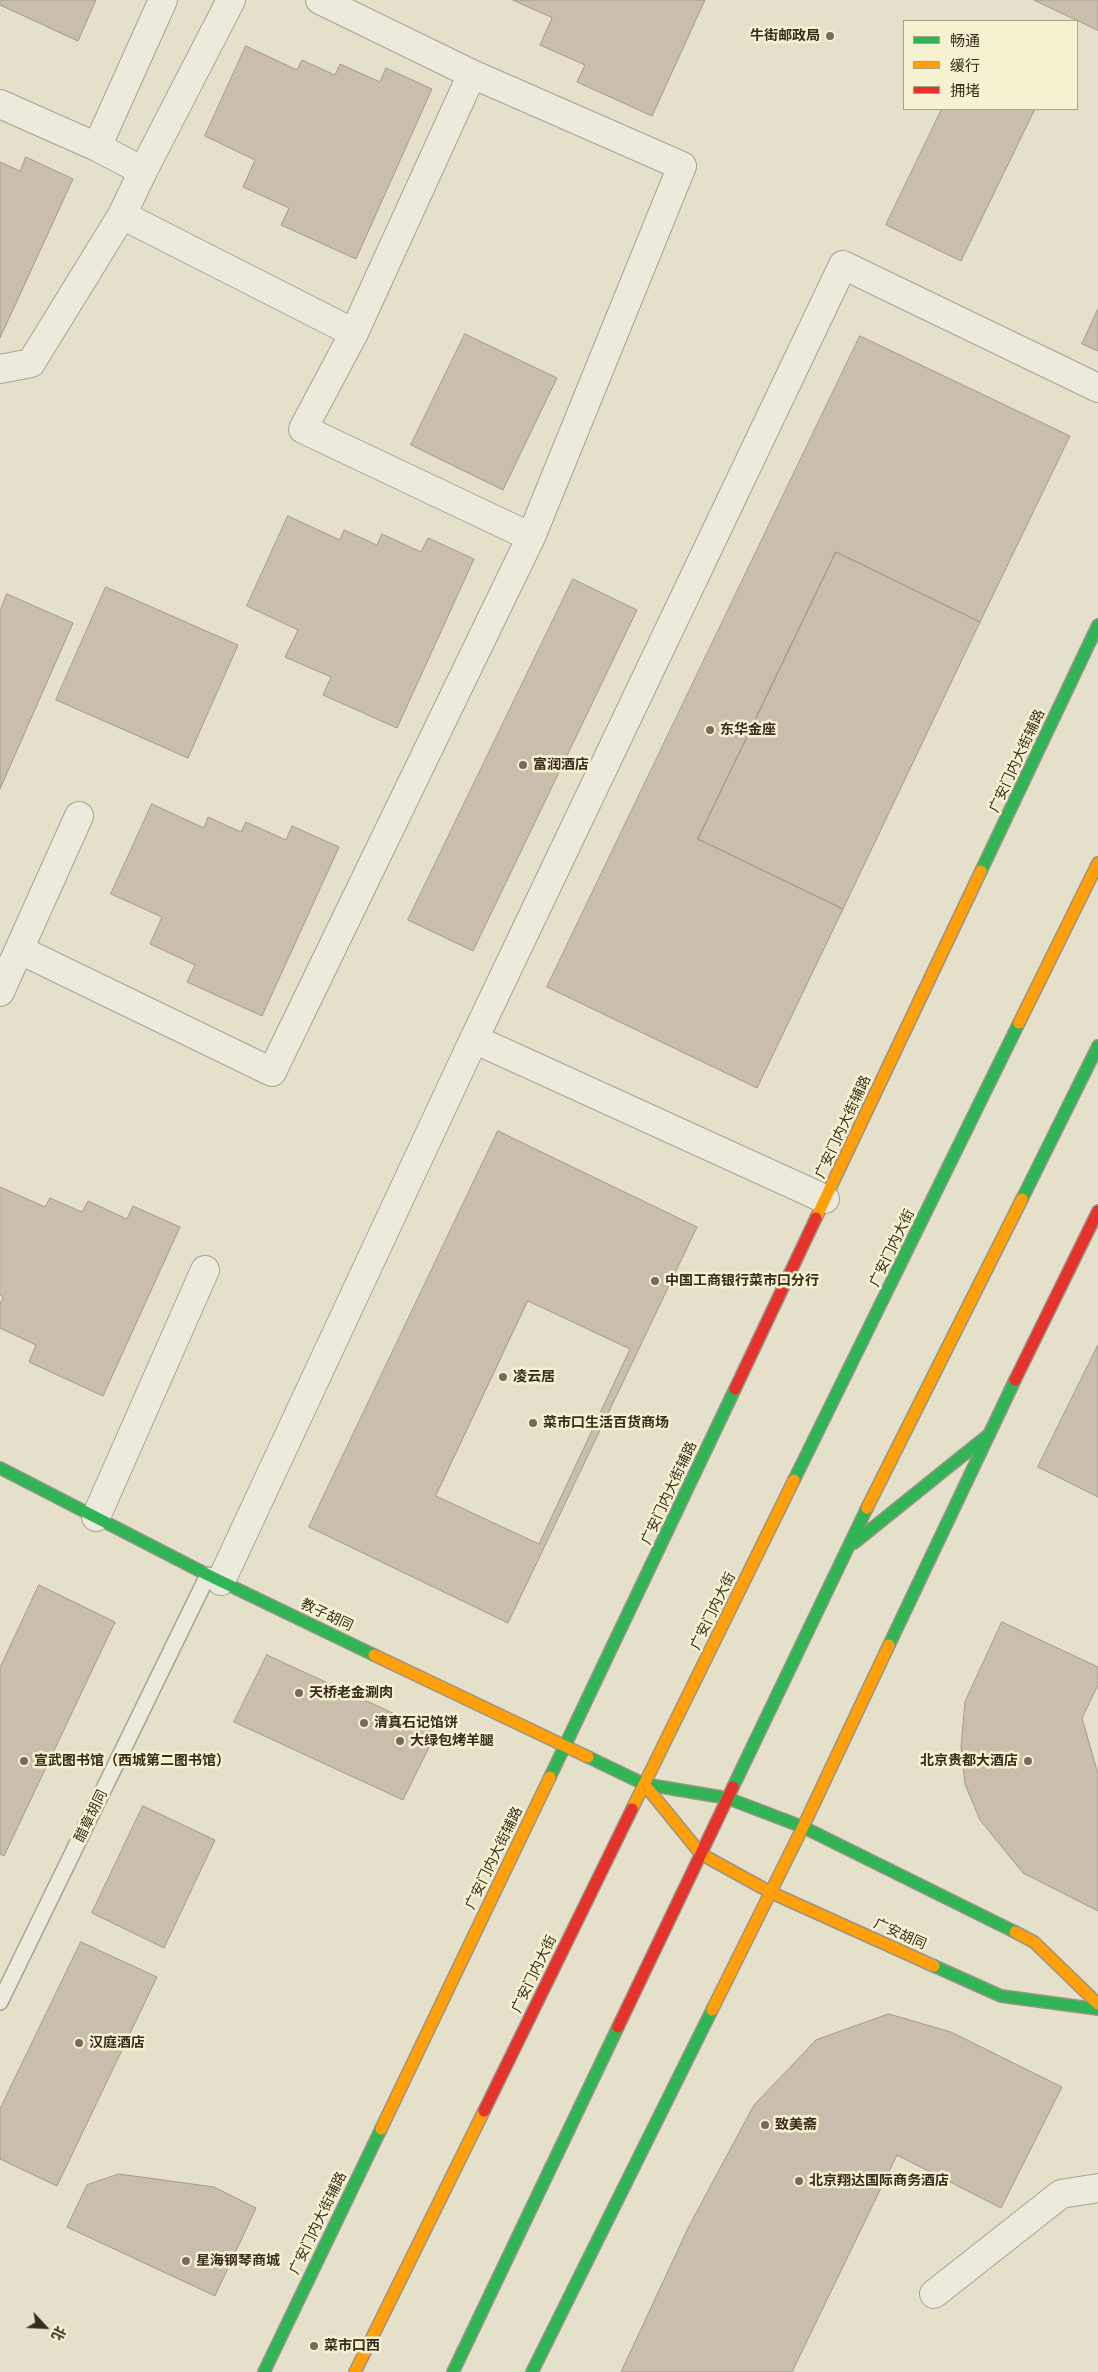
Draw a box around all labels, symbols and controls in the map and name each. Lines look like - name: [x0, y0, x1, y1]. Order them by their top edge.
- legend: [903, 20, 1078, 110]
- place label: 牛街邮政局: [750, 28, 820, 44]
- marker: 牛街邮政局: [824, 30, 836, 42]
- text: 畅通: [950, 33, 980, 49]
- text: 缓行: [950, 58, 980, 74]
- text: 拥堵: [950, 83, 980, 99]
- street label: 广安门内大街辅路: [986, 707, 1048, 815]
- place label: 东华金座: [720, 722, 776, 738]
- marker: 东华金座: [704, 724, 716, 736]
- place label: 富润酒店: [533, 757, 589, 773]
- marker: 富润酒店: [517, 759, 529, 771]
- street label: 广安门内大街辅路: [812, 1073, 874, 1181]
- street label: 广安门内大街: [866, 1207, 918, 1289]
- place label: 中国工商银行菜市口分行: [665, 1273, 819, 1289]
- marker: 中国工商银行菜市口分行: [649, 1275, 661, 1287]
- place label: 凌云居: [513, 1369, 555, 1385]
- marker: 凌云居: [497, 1371, 509, 1383]
- place label: 菜市口生活百货商场: [543, 1415, 669, 1431]
- marker: 菜市口生活百货商场: [527, 1417, 539, 1429]
- street label: 广安门内大街辅路: [638, 1439, 700, 1547]
- street label: 广安门内大街: [687, 1570, 739, 1652]
- street label: 教子胡同: [298, 1596, 356, 1634]
- place label: 天桥老金涮肉: [309, 1685, 393, 1701]
- marker: 天桥老金涮肉: [293, 1687, 305, 1699]
- place label: 清真石记馅饼: [374, 1715, 458, 1731]
- marker: 清真石记馅饼: [358, 1717, 370, 1729]
- place label: 大绿包烤羊腿: [410, 1733, 494, 1749]
- marker: 大绿包烤羊腿: [394, 1735, 406, 1747]
- place label: 宣武图书馆（西城第二图书馆）: [34, 1753, 230, 1769]
- place label: 北京贵都大酒店: [920, 1753, 1018, 1769]
- marker: 宣武图书馆（西城第二图书馆）: [18, 1755, 30, 1767]
- marker: 北京贵都大酒店: [1022, 1755, 1034, 1767]
- street label: 醋章胡同: [71, 1787, 111, 1845]
- street label: 广安门内大街辅路: [462, 1804, 526, 1912]
- street label: 广安胡同: [871, 1915, 929, 1953]
- street label: 广安门内大街: [508, 1933, 560, 2015]
- place label: 汉庭酒店: [89, 2035, 145, 2051]
- marker: 汉庭酒店: [73, 2037, 85, 2049]
- place label: 致美斋: [775, 2117, 817, 2133]
- marker: 致美斋: [759, 2119, 771, 2131]
- street label: 广安门内大街辅路: [286, 2169, 350, 2277]
- place label: 北京翔达国际商务酒店: [809, 2173, 949, 2189]
- marker: 北京翔达国际商务酒店: [793, 2175, 805, 2187]
- place label: 星海钢琴商城: [196, 2253, 280, 2269]
- marker: 星海钢琴商城: [180, 2255, 192, 2267]
- north arrow: [20, 2302, 70, 2352]
- text: 北: [48, 2324, 69, 2343]
- place label: 菜市口西: [324, 2338, 380, 2354]
- marker: 菜市口西: [308, 2340, 320, 2352]

